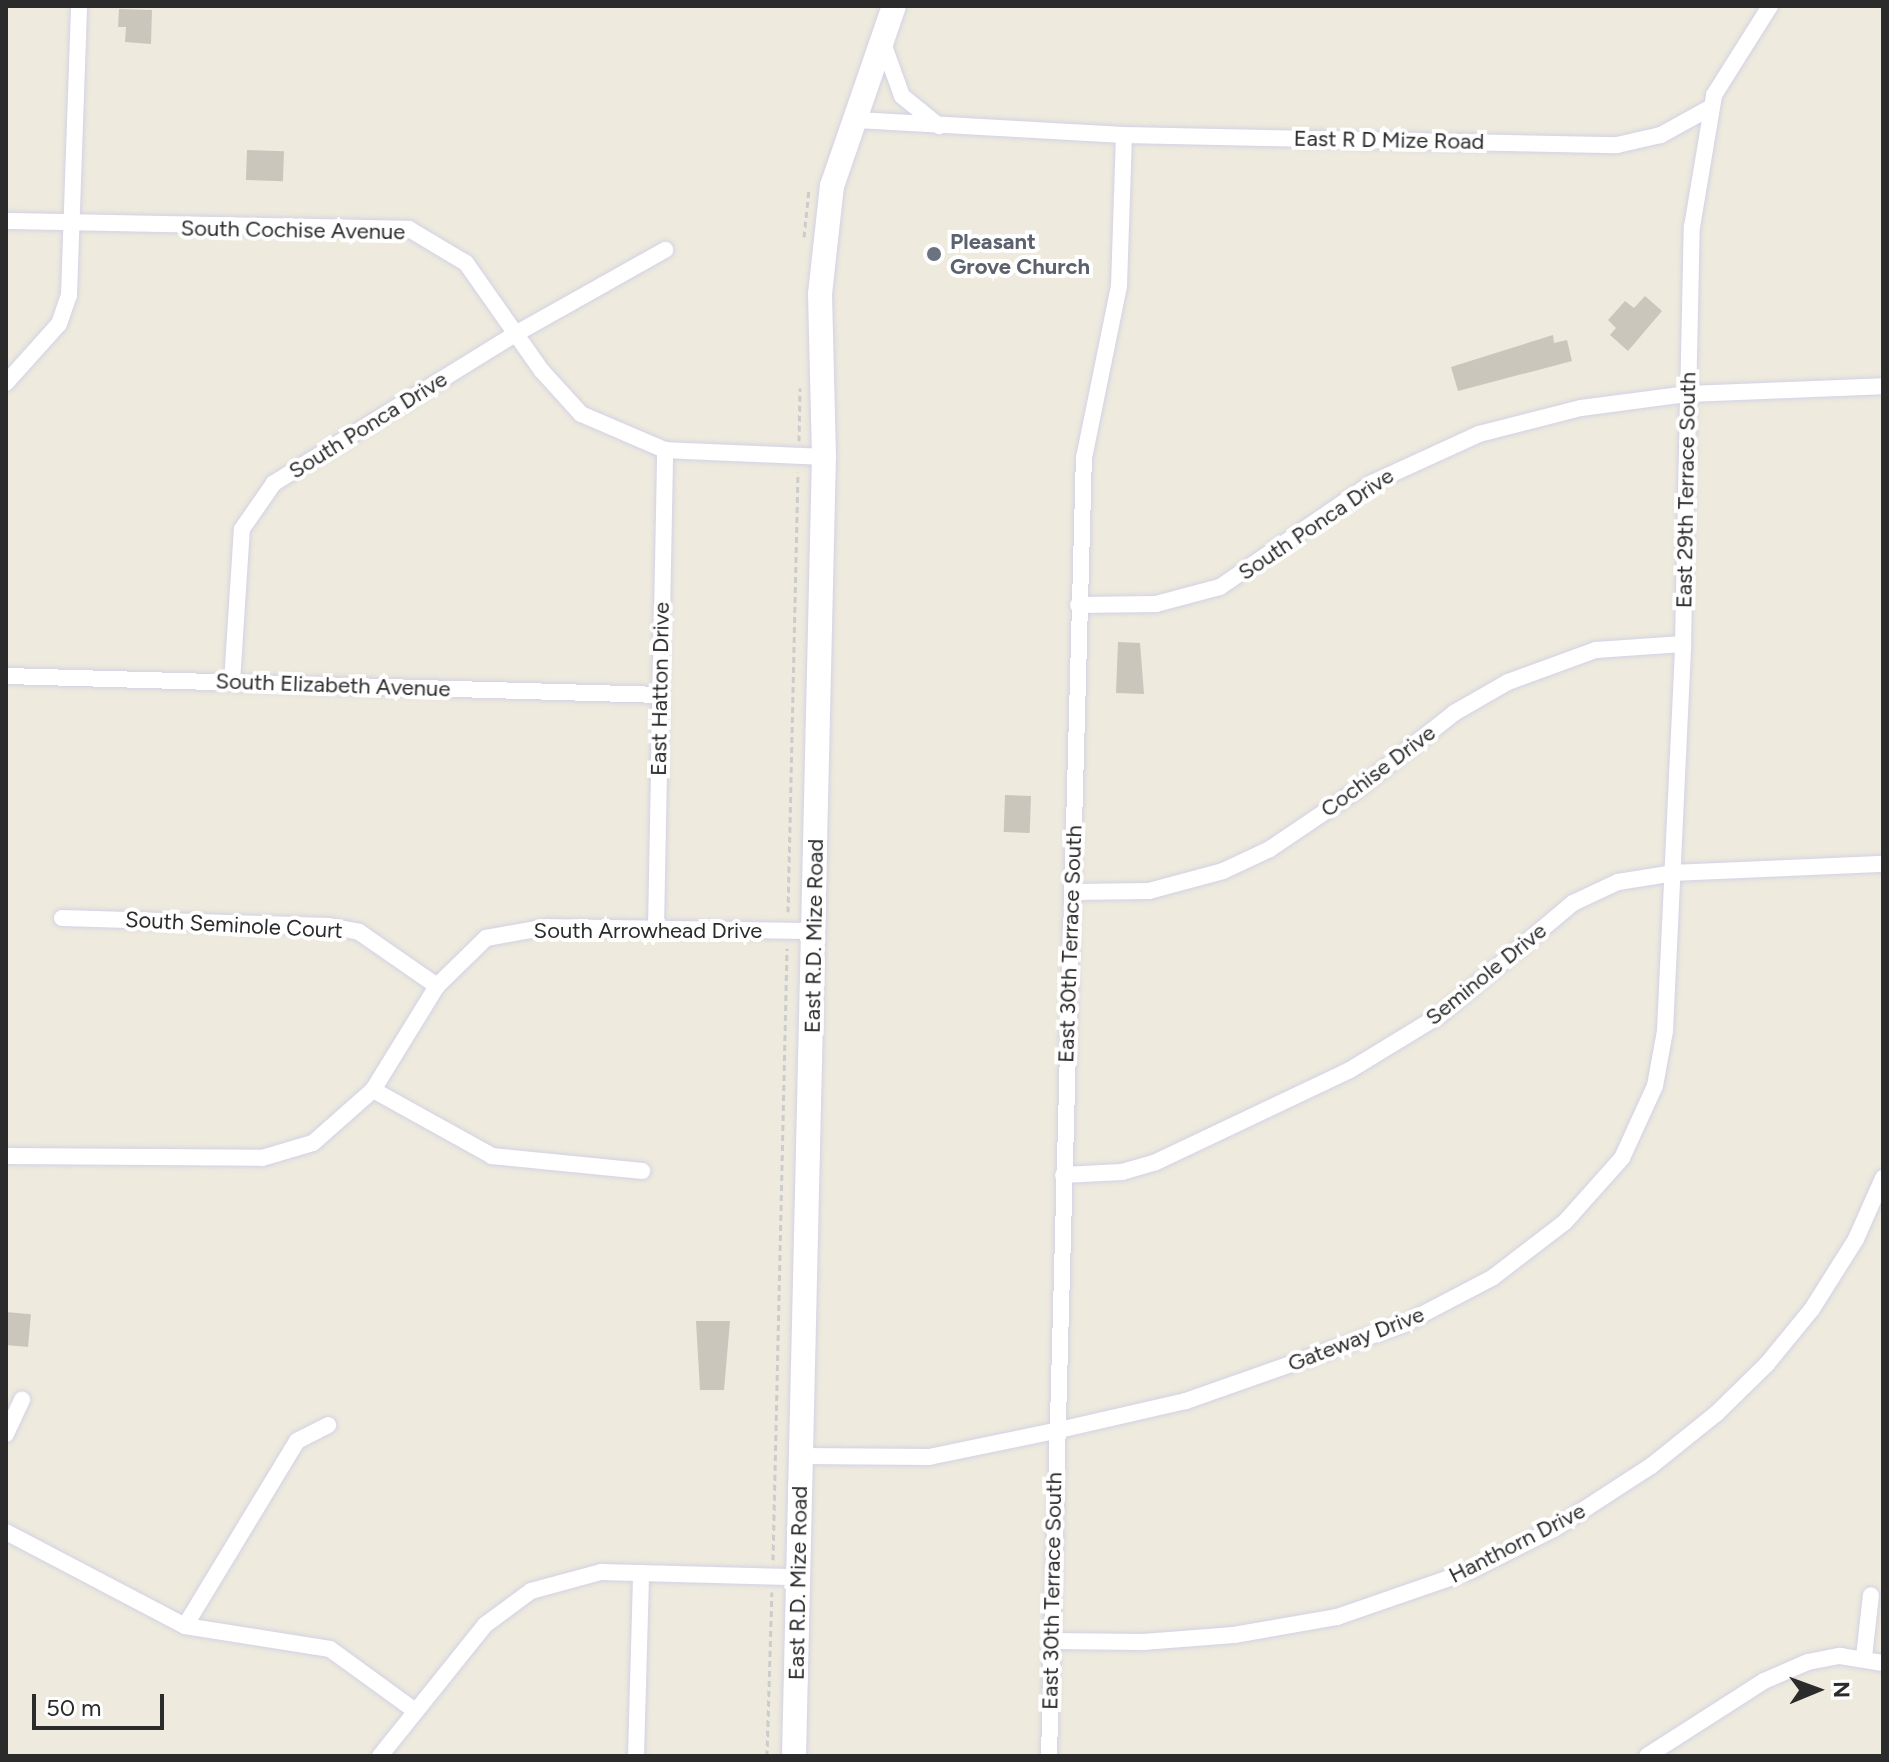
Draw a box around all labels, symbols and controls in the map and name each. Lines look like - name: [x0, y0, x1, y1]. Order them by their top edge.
- street label: East R D Mize Road: [1293, 125, 1485, 155]
- street label: South Cochise Avenue: [181, 215, 405, 245]
- place label: Pleasant Grove Church: [950, 228, 1090, 280]
- marker: Pleasant Grove Church: [925, 245, 943, 263]
- street label: South Ponca Drive: [284, 366, 452, 484]
- street label: East 29th Terrace South: [1671, 372, 1701, 608]
- street label: South Ponca Drive: [1233, 462, 1399, 586]
- street label: East Hatton Drive: [645, 602, 675, 776]
- street label: South Elizabeth Avenue: [215, 668, 451, 702]
- street label: Cochise Drive: [1316, 719, 1440, 823]
- street label: East 30th Terrace South: [1053, 825, 1087, 1063]
- street label: East R.D. Mize Road: [799, 839, 829, 1033]
- street label: South Seminole Court: [125, 906, 343, 944]
- street label: Seminole Drive: [1420, 917, 1552, 1031]
- street label: South Arrowhead Drive: [534, 918, 762, 944]
- street label: Gateway Drive: [1284, 1301, 1428, 1377]
- street label: East 30th Terrace South: [1037, 1472, 1067, 1710]
- street label: East R.D. Mize Road: [783, 1486, 813, 1680]
- street label: Hanthorn Drive: [1444, 1497, 1590, 1589]
- north arrow: [1777, 1650, 1857, 1730]
- scale bar: [36, 1678, 168, 1728]
- text: N: [1828, 1681, 1855, 1698]
- text: 50 m: [46, 1693, 102, 1722]

